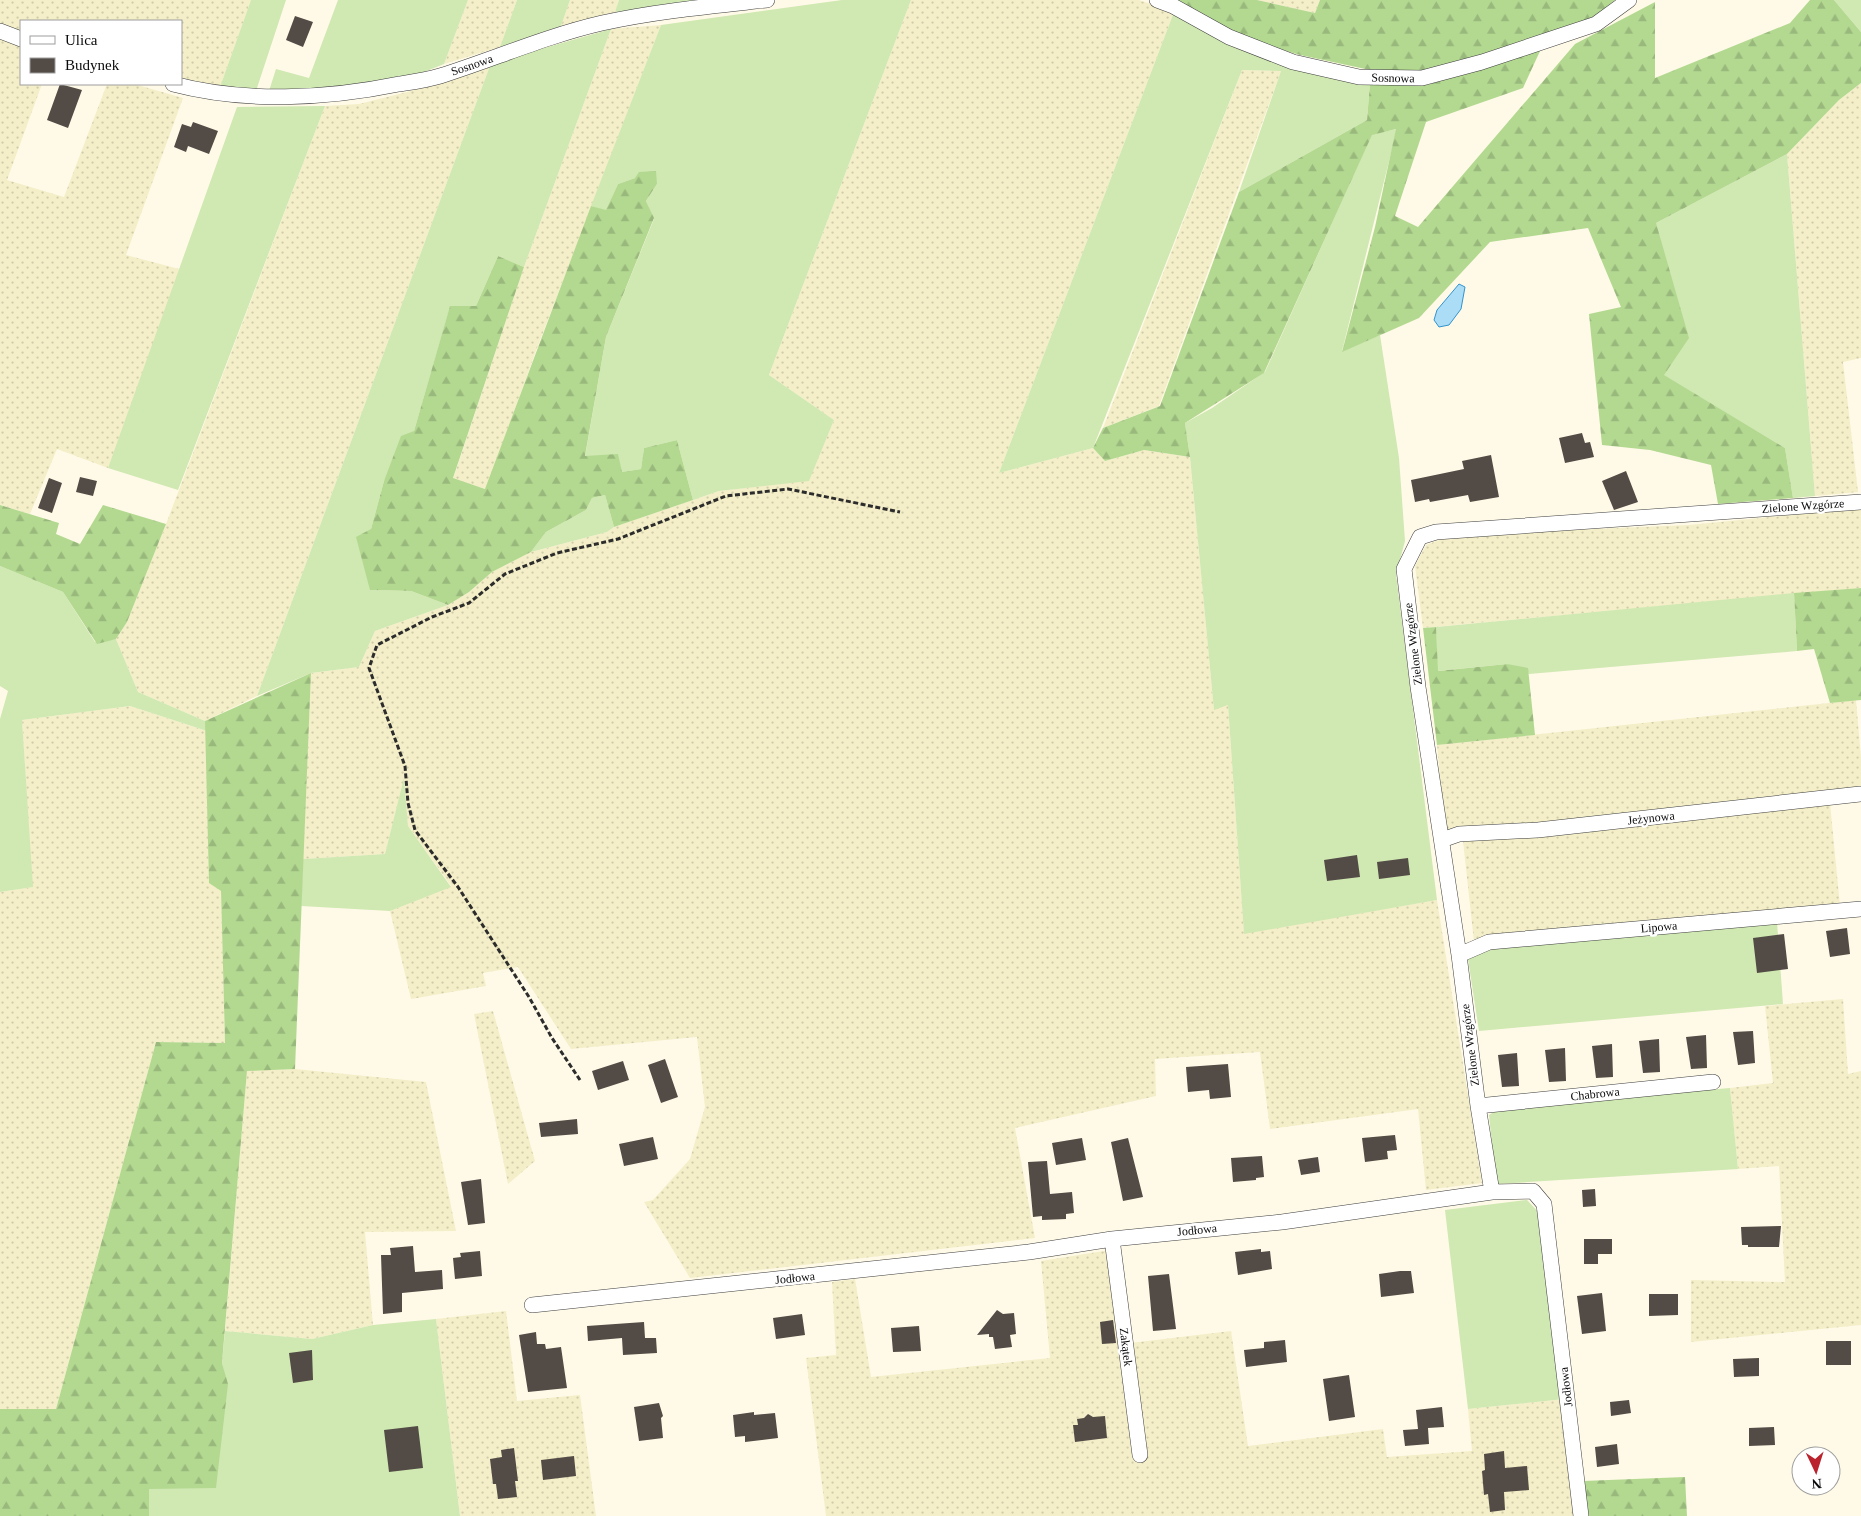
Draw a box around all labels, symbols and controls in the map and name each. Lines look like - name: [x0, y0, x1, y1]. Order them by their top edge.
- legend: [20, 20, 182, 85]
- text: Ulica: [65, 32, 98, 48]
- street label: Sosnowa: [449, 51, 495, 79]
- text: Budynek: [65, 57, 120, 73]
- street label: Sosnowa: [1371, 71, 1415, 85]
- street label: Zielone Wzgórze: [1761, 496, 1845, 516]
- street label: Zielone Wzgórze: [1401, 602, 1425, 686]
- street label: Jeżynowa: [1627, 808, 1676, 827]
- street label: Lipowa: [1640, 918, 1679, 936]
- street label: Zielone Wzgórze: [1458, 1003, 1482, 1087]
- street label: Chabrowa: [1570, 1084, 1621, 1104]
- street label: Jodłowa: [1176, 1221, 1218, 1239]
- street label: Jodłowa: [774, 1269, 816, 1287]
- street label: Zakątek: [1117, 1327, 1135, 1367]
- street label: Jodłowa: [1557, 1366, 1575, 1408]
- north arrow: [1791, 1446, 1841, 1496]
- text: N: [1811, 1476, 1822, 1491]

